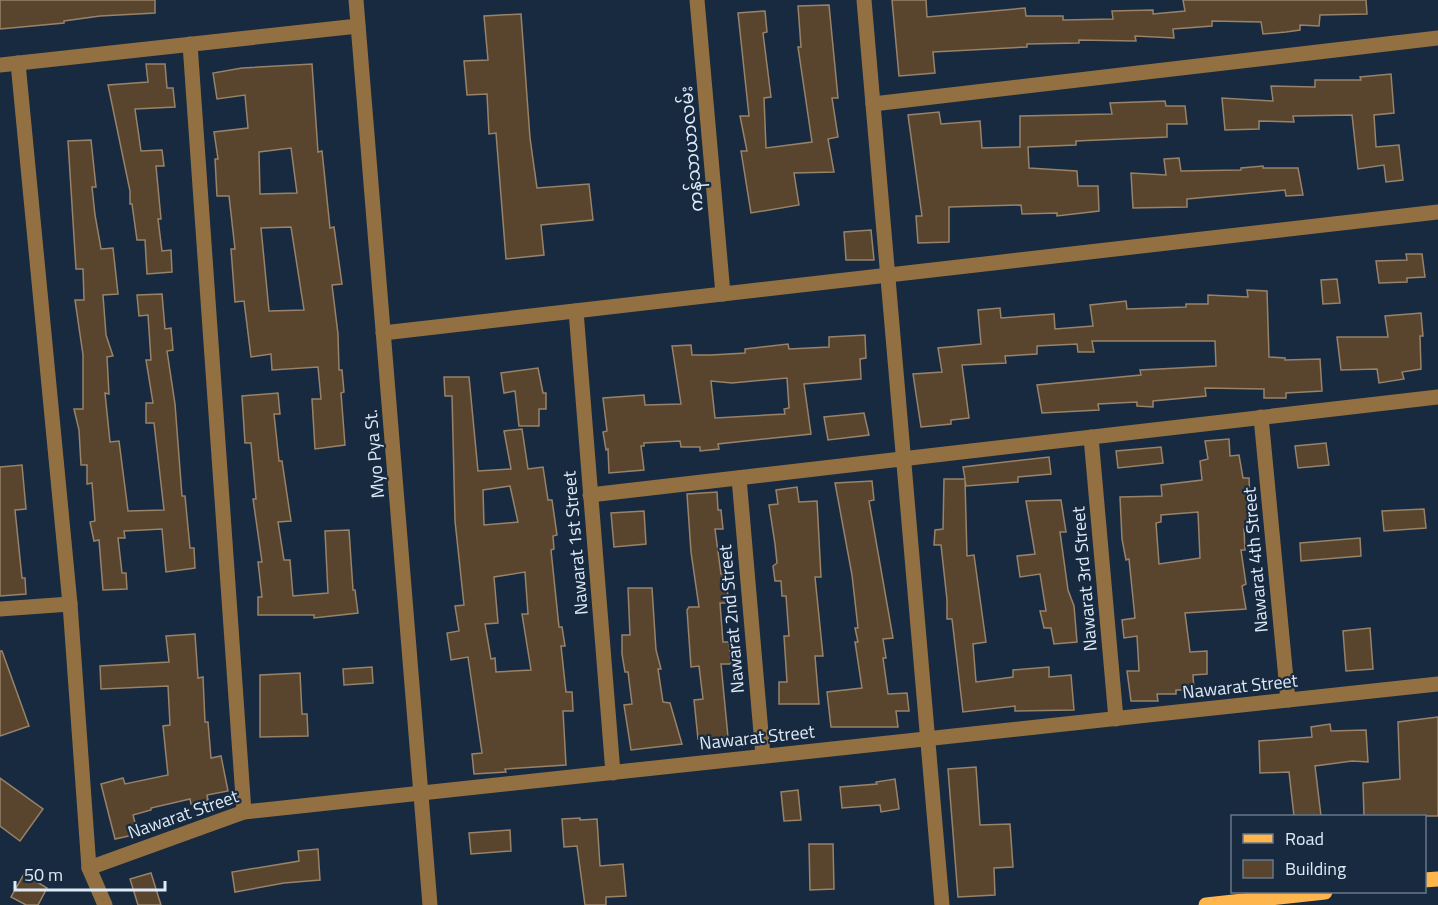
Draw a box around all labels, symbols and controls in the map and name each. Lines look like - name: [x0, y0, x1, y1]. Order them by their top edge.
- street label: ကန်သာယာလမ်း: [672, 85, 712, 213]
- street label: Myo Pya St.: [357, 408, 391, 500]
- street label: Nawarat 1st Street: [555, 469, 595, 616]
- street label: Nawarat 4th Street: [1235, 486, 1275, 634]
- street label: Nawarat 3rd Street: [1064, 505, 1104, 653]
- street label: Nawarat 2nd Street: [711, 543, 751, 694]
- street label: Nawarat Street: [1181, 666, 1300, 705]
- street label: Nawarat Street: [698, 717, 817, 756]
- street label: Nawarat Street: [124, 782, 243, 846]
- legend: [1231, 815, 1426, 893]
- text: Road: [1285, 825, 1324, 852]
- scale bar: [15, 854, 165, 892]
- text: Building: [1285, 855, 1346, 882]
- text: 50 m: [24, 861, 63, 888]

